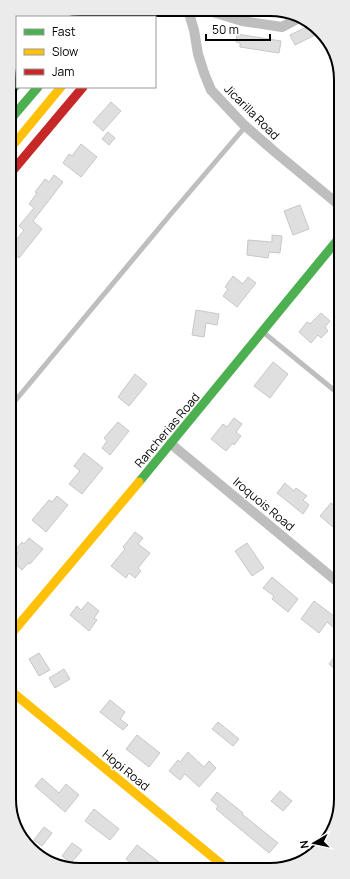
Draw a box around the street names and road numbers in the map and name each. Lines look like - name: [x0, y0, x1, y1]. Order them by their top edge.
- street label: Jicarilla Road: [221, 81, 283, 143]
- street label: Rancherias Road: [131, 389, 203, 471]
- street label: Iroquois Road: [230, 473, 298, 535]
- street label: Hopi Road: [99, 746, 153, 794]

